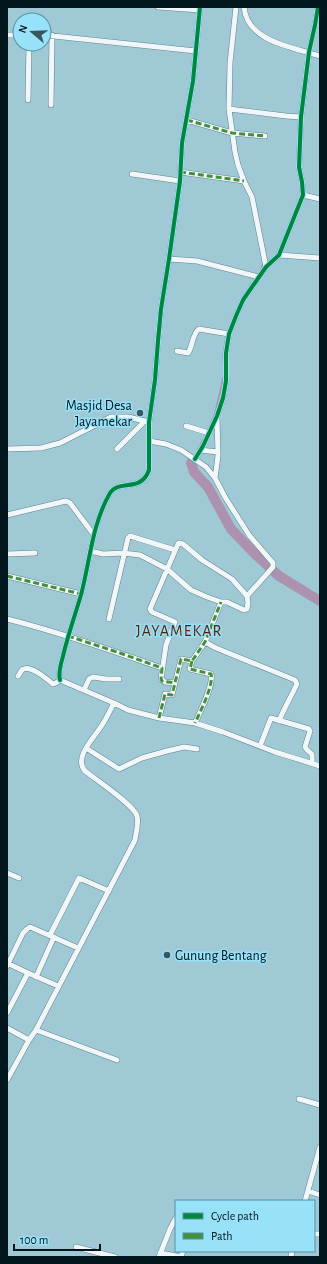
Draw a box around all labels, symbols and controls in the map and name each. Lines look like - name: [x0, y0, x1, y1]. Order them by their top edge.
- north arrow: [12, 12, 52, 52]
- text: N: [17, 23, 29, 34]
- place label: Masjid Desa Jayamekar: [66, 399, 133, 429]
- marker: Masjid Desa Jayamekar: [135, 408, 145, 418]
- district label: JAYAMEKAR: [136, 623, 222, 639]
- place label: Gunung Bentang: [175, 949, 267, 963]
- marker: Gunung Bentang: [162, 950, 172, 960]
- legend: [175, 1200, 315, 1252]
- text: Cycle path: [211, 1210, 259, 1223]
- scale bar: [14, 1226, 100, 1252]
- text: Path: [211, 1230, 233, 1242]
- text: 100 m: [20, 1234, 48, 1246]

